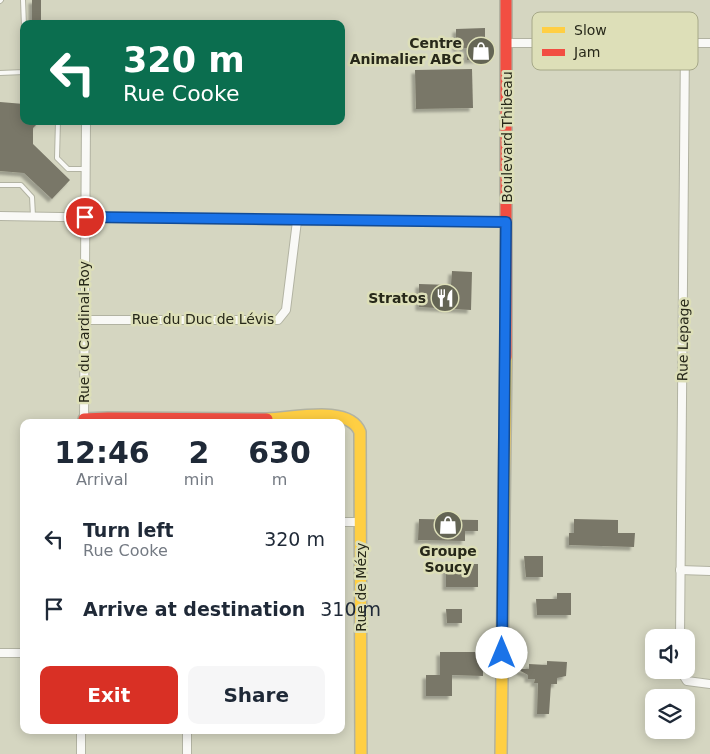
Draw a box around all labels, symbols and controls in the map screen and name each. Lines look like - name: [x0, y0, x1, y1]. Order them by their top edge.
- legend: [532, 12, 698, 70]
- text: Slow: [574, 22, 607, 38]
- place label: Centre Animalier ABC: [350, 35, 462, 67]
- shop icon: Centre Animalier ABC: [466, 36, 496, 66]
- icon: left: [40, 40, 105, 105]
- text: 320 m: [123, 40, 245, 80]
- text: Jam: [573, 44, 600, 60]
- street label: Boulevard Thibeau: [499, 71, 515, 203]
- text: Rue Cooke: [123, 81, 240, 106]
- pin: [64, 196, 106, 238]
- icon: arrive: [71, 203, 99, 231]
- street label: Rue du Cardinal-Roy: [76, 261, 92, 403]
- restaurant icon: Stratos: [430, 283, 460, 313]
- place label: Stratos: [368, 290, 426, 306]
- street label: Rue Lepage: [674, 299, 692, 381]
- street label: Rue du Duc de Lévis: [132, 311, 274, 327]
- text: 12:46: [54, 435, 150, 470]
- text: 2: [188, 435, 209, 470]
- text: 630: [248, 435, 311, 470]
- text: Arrival: [76, 470, 128, 489]
- text: min: [184, 470, 214, 489]
- text: m: [272, 470, 287, 489]
- shop icon: Groupe Soucy: [433, 510, 463, 540]
- text: Turn left: [83, 519, 174, 541]
- icon: left: [40, 525, 68, 553]
- text: 320 m: [264, 528, 325, 550]
- text: Rue Cooke: [83, 541, 168, 560]
- street label: Rue de Mézy: [353, 542, 369, 632]
- place label: Groupe Soucy: [419, 543, 477, 575]
- icon: arrive: [40, 595, 68, 623]
- text: Arrive at destination: [83, 598, 305, 620]
- text: 310 m: [320, 598, 381, 620]
- position arrow: [475, 626, 527, 678]
- map controls: [645, 629, 695, 739]
- button: sound: [645, 629, 695, 679]
- button: Exit: [40, 666, 178, 724]
- button: Share: [188, 666, 325, 724]
- button: layers: [645, 689, 695, 739]

